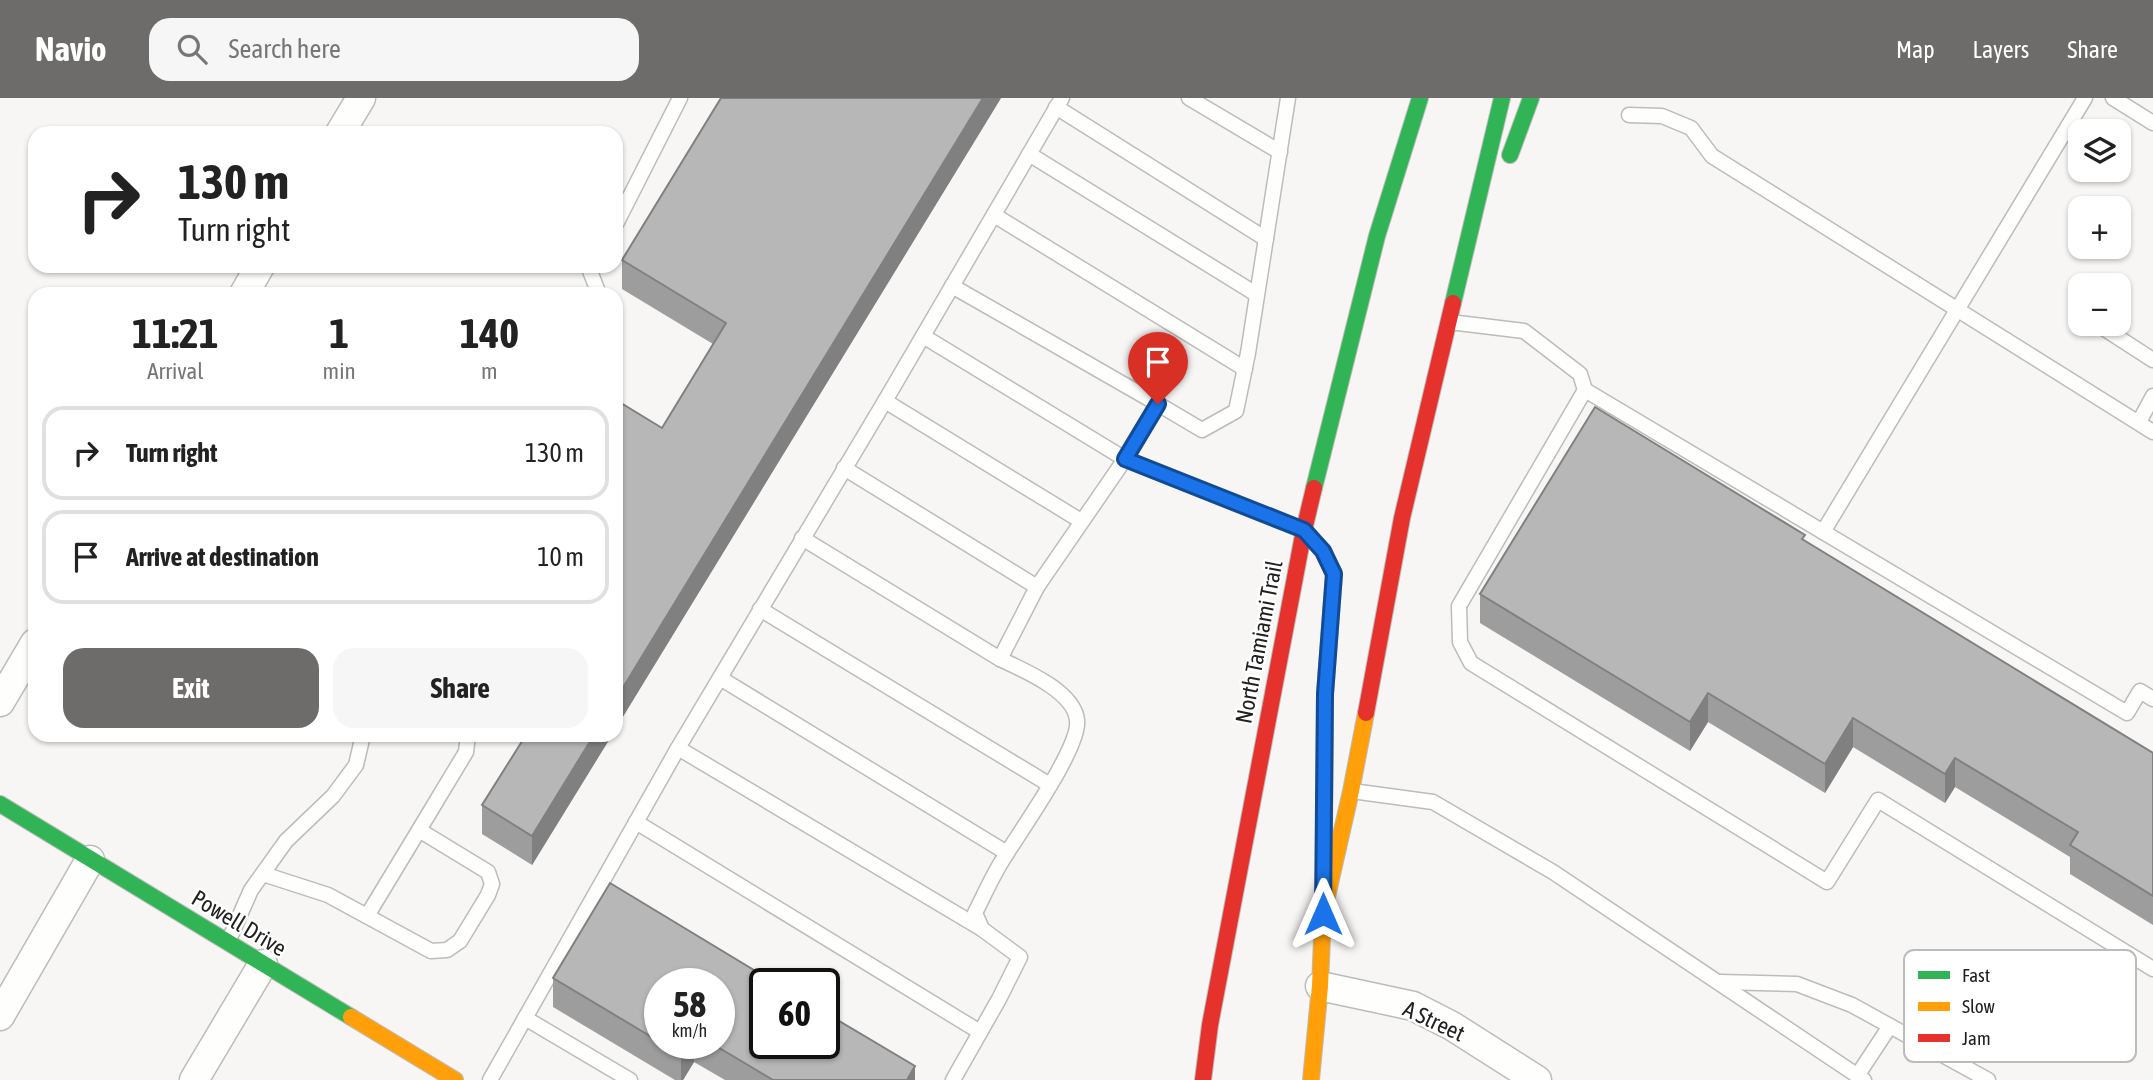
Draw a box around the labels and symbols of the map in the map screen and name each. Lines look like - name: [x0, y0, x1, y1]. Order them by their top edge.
- pin: [1128, 332, 1188, 404]
- street label: North Tamiami Trail: [1230, 558, 1288, 726]
- position arrow: [1286, 877, 1360, 951]
- street label: Powell Drive: [187, 885, 291, 961]
- legend: [1904, 950, 2136, 1062]
- text: Fast: [1962, 964, 1990, 986]
- speed limit sign: 60: [749, 968, 840, 1059]
- text: Slow: [1962, 995, 1996, 1017]
- street label: A Street: [1399, 996, 1469, 1046]
- text: Jam: [1962, 1027, 1991, 1049]

